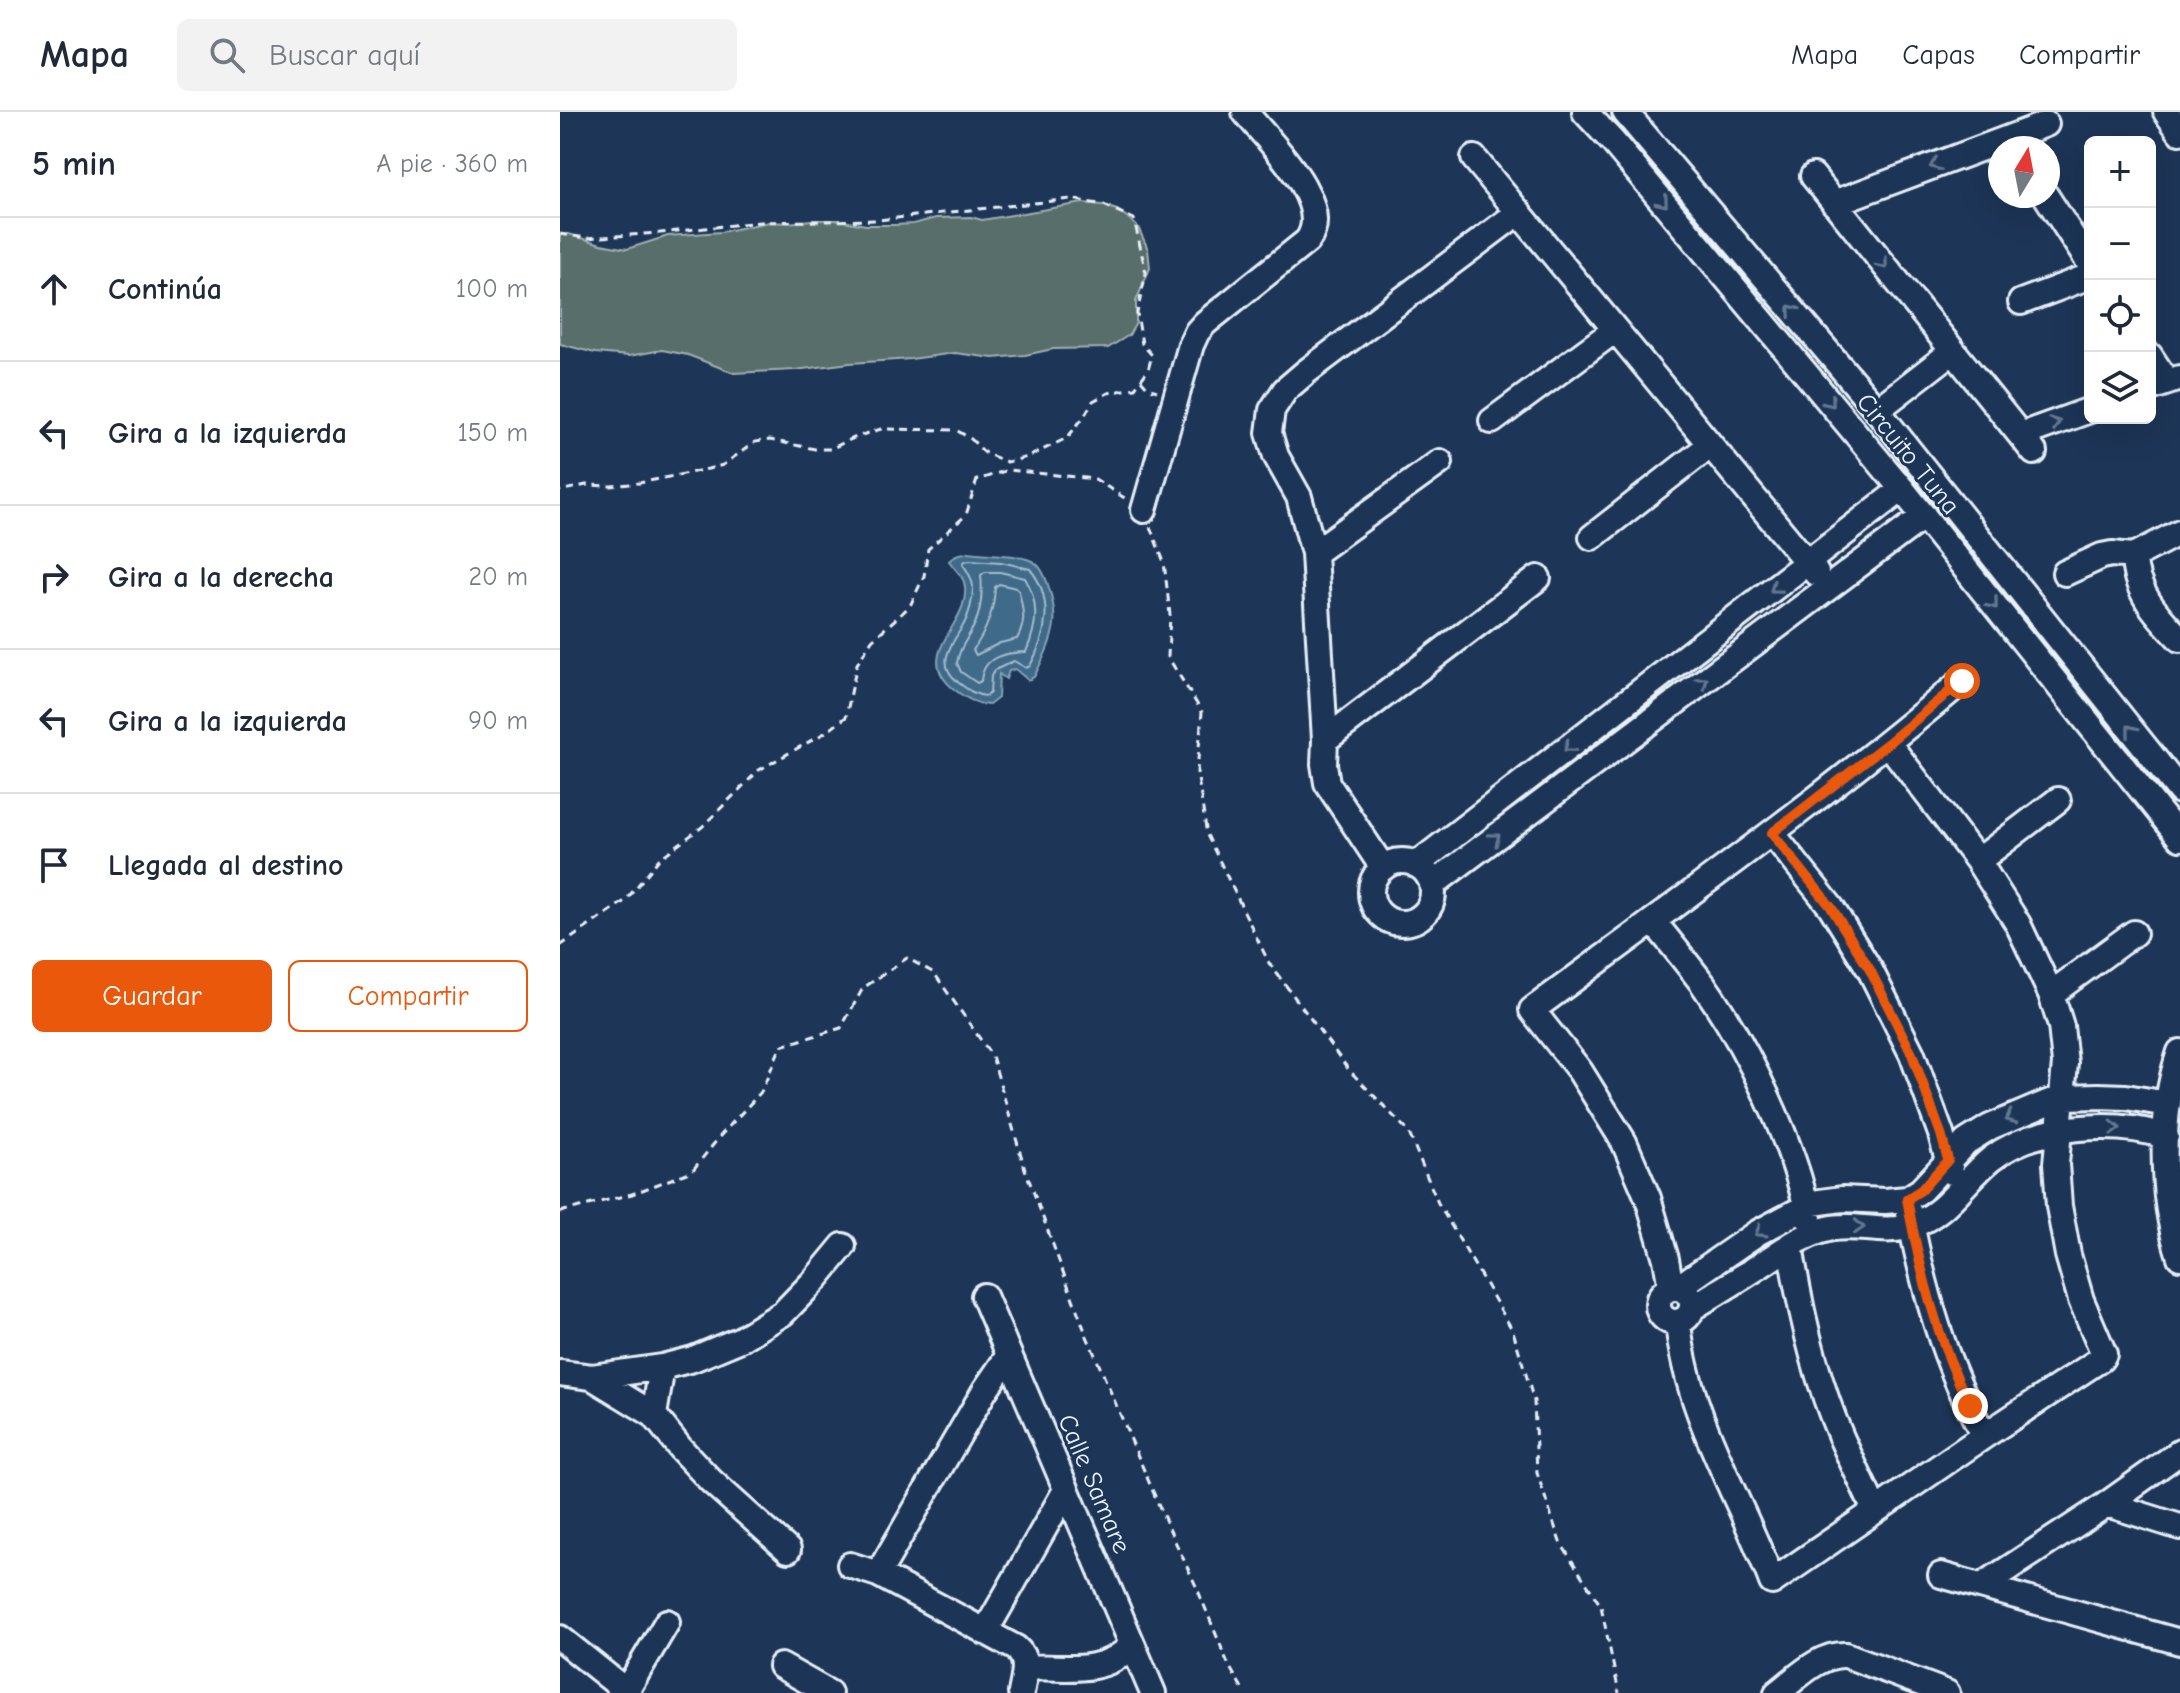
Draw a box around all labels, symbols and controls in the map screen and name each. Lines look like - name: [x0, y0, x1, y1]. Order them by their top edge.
- search box: [177, 19, 737, 91]
- text: Mapa: [40, 33, 129, 77]
- icon: search: [205, 33, 249, 77]
- text: Buscar aquí: [269, 38, 420, 73]
- text: Mapa: [1791, 39, 1858, 71]
- text: Capas: [1902, 39, 1975, 71]
- text: Compartir: [2019, 39, 2140, 71]
- north arrow: [1988, 136, 2060, 208]
- map controls: [2084, 136, 2156, 424]
- button: +: [2084, 136, 2156, 208]
- text: 5 min: [32, 144, 116, 184]
- text: A pie · 360 m: [376, 149, 528, 179]
- one-way arrow: [1928, 155, 1942, 172]
- one-way arrow: [1653, 193, 1668, 207]
- button: −: [2084, 208, 2156, 280]
- one-way arrow: [1873, 254, 1888, 269]
- icon: ahead: [32, 267, 76, 311]
- text: Continúa: [108, 272, 222, 307]
- text: 100 m: [456, 274, 528, 304]
- button: locate: [2084, 280, 2156, 352]
- one-way arrow: [1787, 305, 1802, 319]
- button: layers: [2084, 352, 2156, 424]
- street label: Circuito Tuna: [1850, 387, 1966, 521]
- one-way arrow: [1820, 392, 1835, 407]
- icon: left: [32, 411, 76, 455]
- text: Gira a la izquierda: [108, 416, 347, 451]
- one-way arrow: [2047, 416, 2061, 432]
- text: 150 m: [458, 418, 528, 448]
- icon: right: [32, 555, 76, 599]
- text: Gira a la derecha: [108, 560, 334, 595]
- text: 20 m: [468, 562, 528, 592]
- one-way arrow: [1769, 579, 1783, 593]
- one-way arrow: [1984, 595, 1998, 610]
- route start: [1944, 663, 1980, 699]
- one-way arrow: [1694, 678, 1709, 692]
- icon: left: [32, 699, 76, 743]
- text: Gira a la izquierda: [108, 704, 347, 739]
- text: 90 m: [468, 706, 528, 736]
- one-way arrow: [2127, 724, 2141, 739]
- one-way arrow: [1563, 737, 1577, 751]
- one-way arrow: [1486, 834, 1500, 848]
- icon: arrive: [32, 843, 76, 887]
- text: Llegada al destino: [108, 848, 344, 883]
- button: Guardar: [32, 960, 272, 1032]
- button: Compartir: [288, 960, 528, 1032]
- one-way arrow: [2004, 1108, 2018, 1124]
- one-way arrow: [2110, 1119, 2122, 1136]
- one-way arrow: [1853, 1218, 1866, 1235]
- one-way arrow: [1754, 1223, 1769, 1238]
- route end: [1952, 1388, 1988, 1424]
- street label: Calle Samare: [1051, 1410, 1137, 1558]

